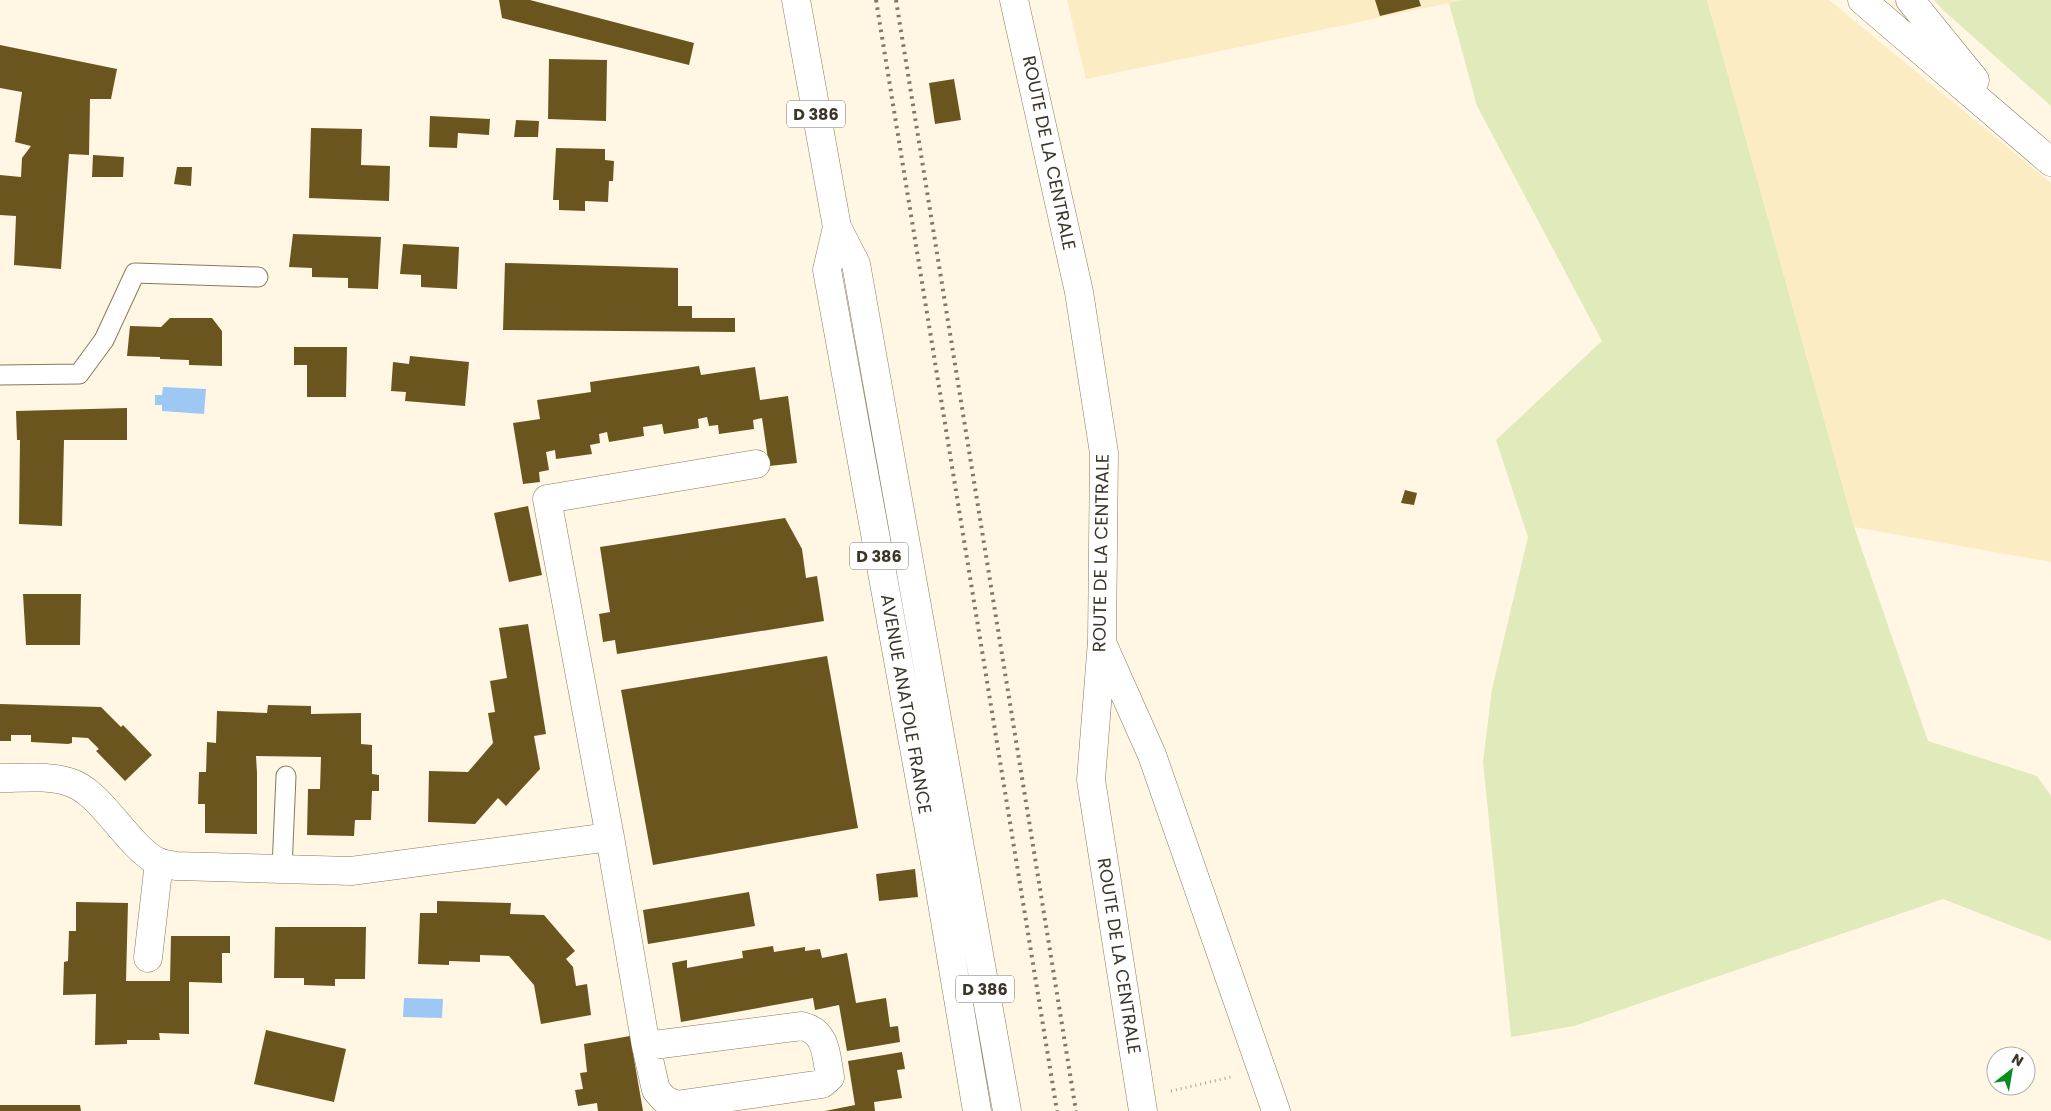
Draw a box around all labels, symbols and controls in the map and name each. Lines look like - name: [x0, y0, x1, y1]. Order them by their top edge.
- street label: ROUTE DE LA CENTRALE: [1017, 53, 1082, 252]
- road number: D 386: [787, 100, 845, 128]
- street label: ROUTE DE LA CENTRALE: [1086, 454, 1115, 652]
- road number: D 386: [850, 542, 908, 570]
- street label: AVENUE ANATOLE FRANCE: [875, 592, 938, 816]
- street label: ROUTE DE LA CENTRALE: [1092, 856, 1147, 1056]
- road number: D 386: [956, 976, 1014, 1002]
- north arrow: [1986, 1046, 2036, 1096]
- text: N: [2008, 1049, 2027, 1071]

